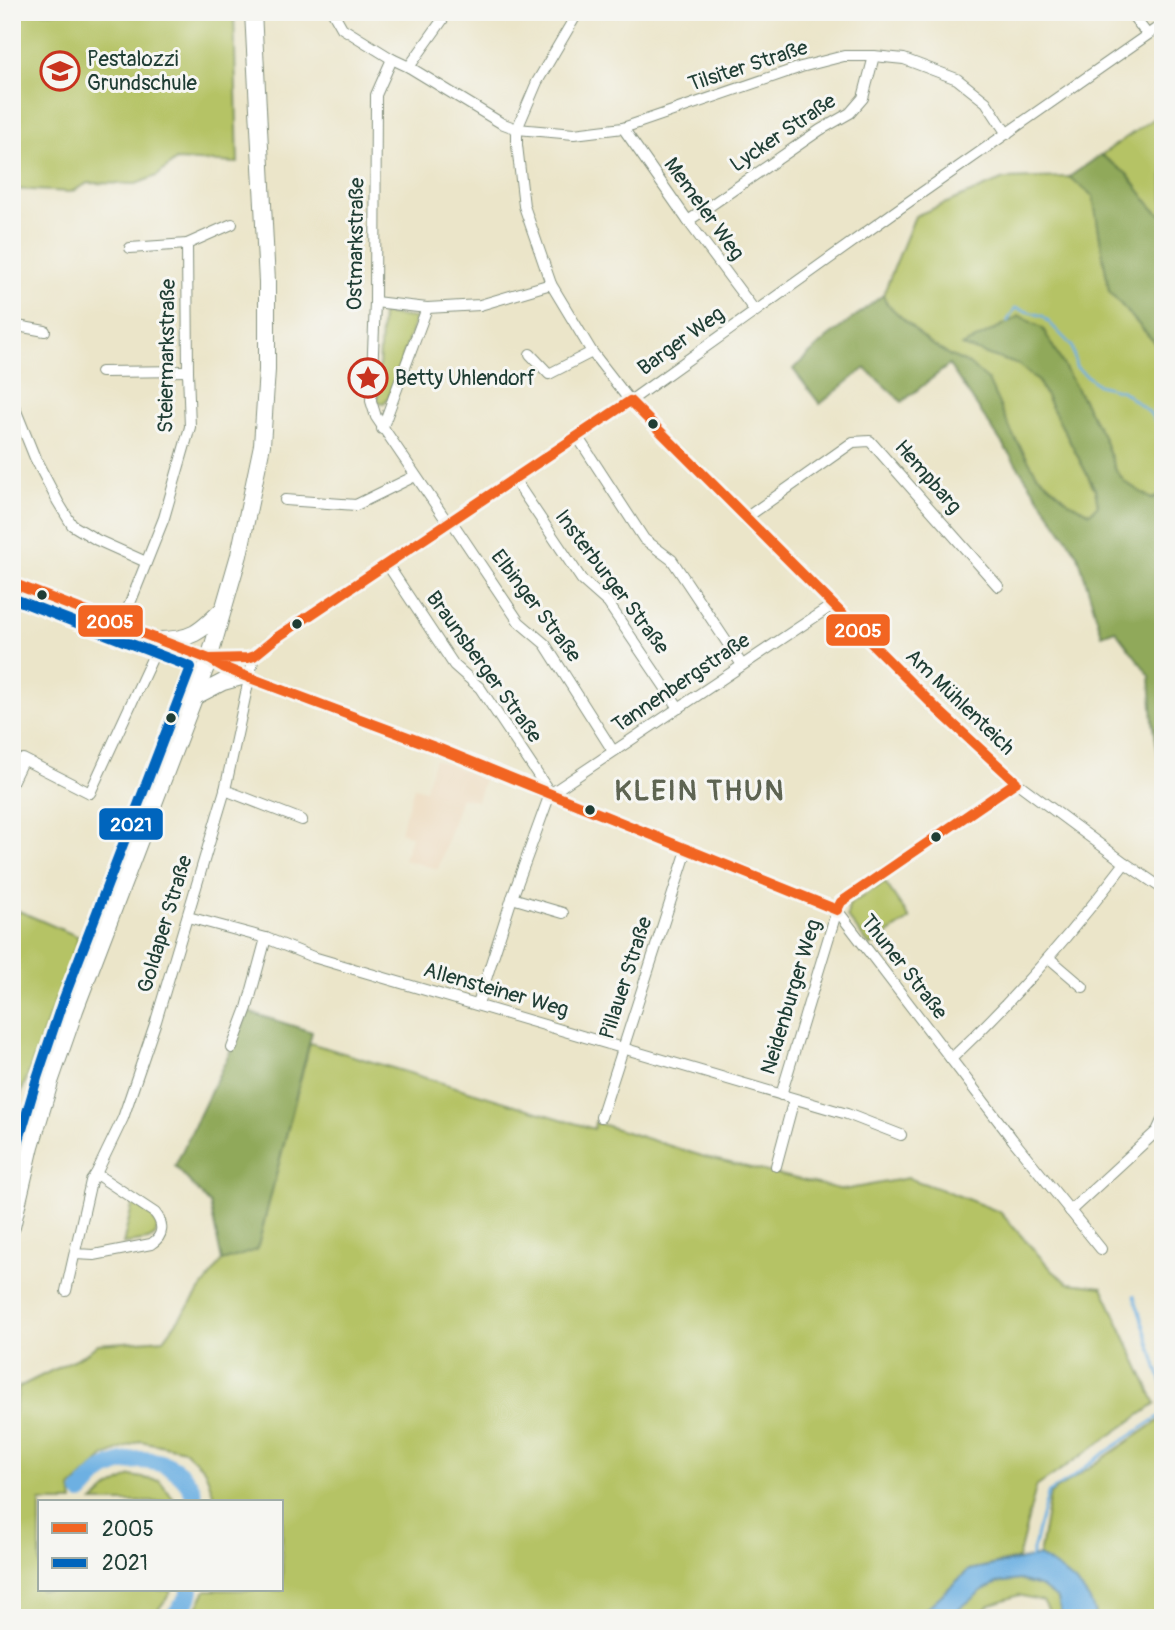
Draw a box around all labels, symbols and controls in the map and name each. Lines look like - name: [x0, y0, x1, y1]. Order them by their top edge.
- street label: Tilsiter Straße: [685, 34, 812, 98]
- place label: Pestalozzi Grundschule: [87, 46, 198, 97]
- school or university icon: Pestalozzi Grundschule: [39, 50, 81, 92]
- street label: Lycker Straße: [725, 87, 842, 178]
- street label: Memeler Weg: [658, 152, 750, 266]
- street label: Ostmarkstraße: [341, 177, 371, 311]
- street label: Steiermarkstraße: [152, 278, 182, 433]
- street label: Barger Weg: [632, 300, 730, 382]
- place icon: Betty Uhlendorf: [347, 357, 389, 399]
- place label: Betty Uhlendorf: [395, 365, 536, 392]
- unlabelled marker: [646, 417, 660, 431]
- street label: Hempbarg: [889, 434, 967, 520]
- street label: Insterburger Straße: [549, 504, 676, 660]
- street label: Elbinger Straße: [485, 544, 588, 668]
- street label: Braunsberger Straße: [420, 586, 549, 749]
- unlabelled marker: [35, 588, 49, 602]
- line badge: 2005: [77, 604, 144, 638]
- text: 2005: [87, 610, 133, 634]
- line badge: 2005: [825, 613, 891, 647]
- unlabelled marker: [290, 617, 304, 631]
- text: 2005: [835, 619, 881, 643]
- street label: Tannenbergstraße: [607, 627, 756, 739]
- street label: Am Mühlenteich: [900, 643, 1020, 761]
- unlabelled marker: [164, 711, 178, 725]
- district label: KLEIN THUN: [615, 774, 785, 809]
- unlabelled marker: [583, 803, 597, 817]
- line badge: 2021: [98, 807, 164, 841]
- text: 2021: [110, 813, 152, 837]
- unlabelled marker: [929, 830, 943, 844]
- street label: Goldaper Straße: [131, 851, 199, 996]
- street label: Thuner Straße: [855, 909, 954, 1026]
- street label: Pillauer Straße: [593, 913, 659, 1043]
- street label: Neidenburger Weg: [755, 916, 827, 1078]
- street label: Allensteiner Weg: [420, 956, 572, 1024]
- legend: [38, 1500, 284, 1592]
- text: 2005: [102, 1516, 154, 1543]
- text: 2021: [102, 1550, 148, 1577]

